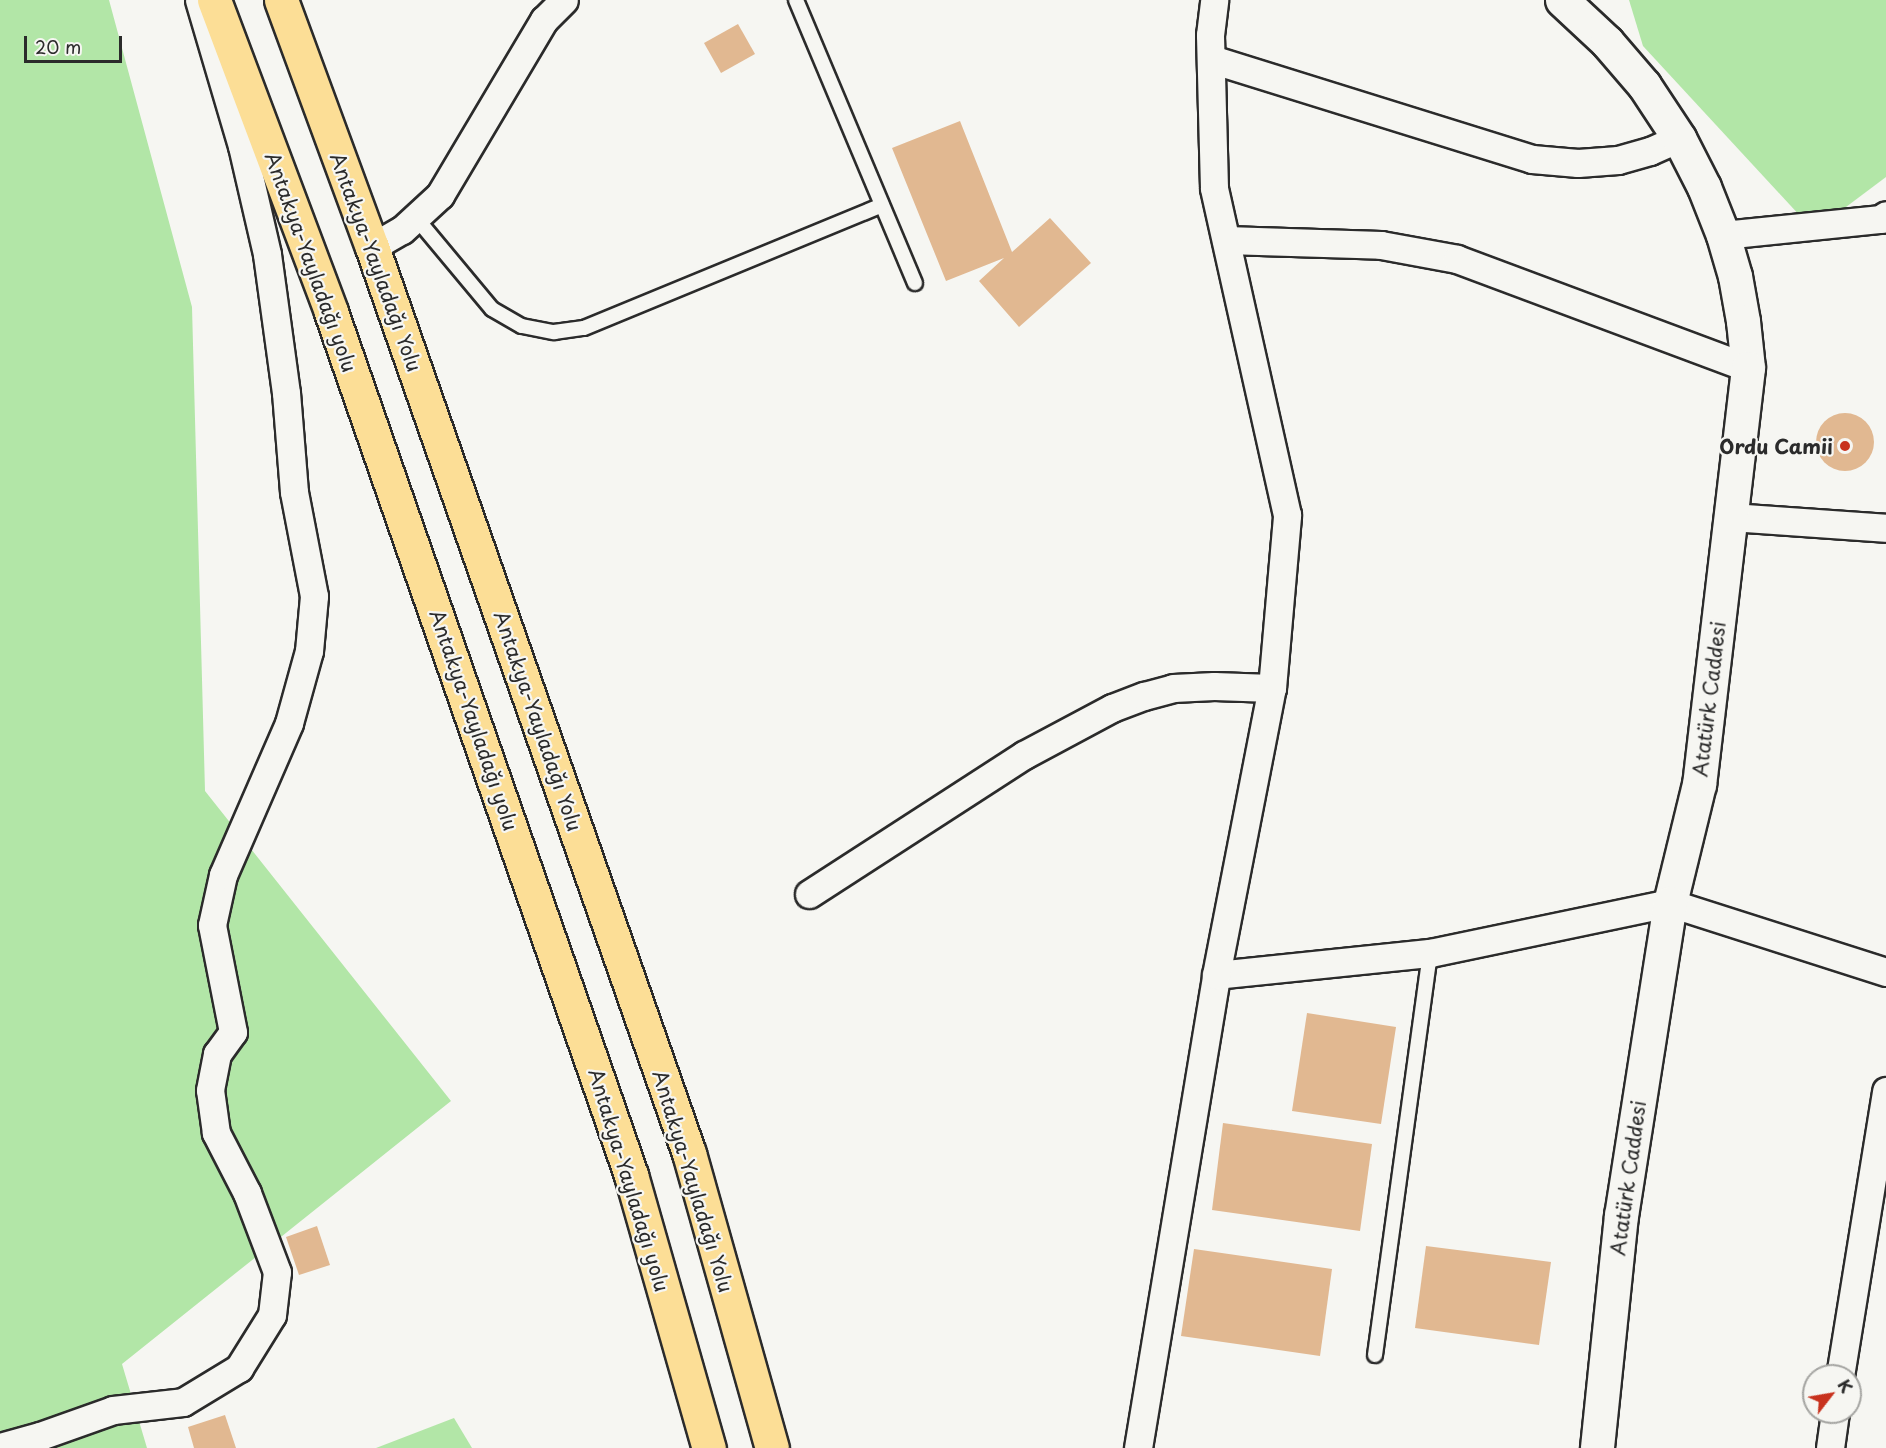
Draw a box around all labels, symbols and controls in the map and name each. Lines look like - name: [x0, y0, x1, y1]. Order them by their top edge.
- scale bar: [27, 24, 124, 62]
- text: 20 m: [35, 33, 81, 60]
- street label: Antakya-Yayladağı yolu: [260, 148, 362, 376]
- street label: Antakya-Yayladağı Yolu: [325, 149, 427, 375]
- place label: Ordu Camii: [1718, 434, 1833, 458]
- marker: Ordu Camii: [1838, 439, 1852, 453]
- street label: Antakya-Yayladağı yolu: [425, 606, 523, 834]
- street label: Antakya-Yayladağı Yolu: [489, 608, 587, 834]
- street label: Atatürk Caddesi: [1687, 619, 1731, 779]
- street label: Antakya-Yayladağı yolu: [583, 1065, 675, 1295]
- street label: Antakya-Yayladağı Yolu: [648, 1067, 738, 1295]
- street label: Atatürk Caddesi: [1605, 1098, 1651, 1258]
- north arrow: [1802, 1364, 1862, 1424]
- text: K: [1832, 1375, 1859, 1397]

